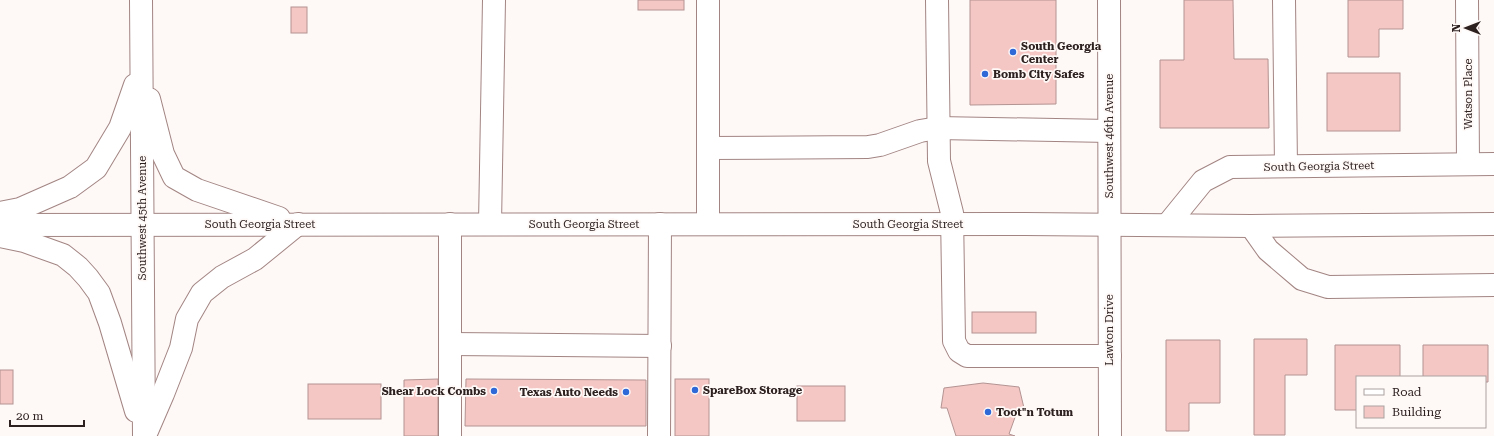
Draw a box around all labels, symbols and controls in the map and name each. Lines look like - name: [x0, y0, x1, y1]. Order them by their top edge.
- north arrow: [1446, 8, 1486, 48]
- text: N: [1450, 23, 1463, 32]
- place label: South Georgia Center: [1021, 40, 1102, 66]
- marker: South Georgia Center: [1008, 47, 1018, 57]
- street label: Watson Place: [1462, 59, 1475, 129]
- place label: Bomb City Safes: [993, 68, 1085, 81]
- marker: Bomb City Safes: [980, 69, 990, 79]
- street label: Southwest 46th Avenue: [1103, 74, 1116, 198]
- street label: Southwest 45th Avenue: [136, 156, 149, 280]
- street label: South Georgia Street: [1264, 159, 1374, 174]
- street label: South Georgia Street: [205, 218, 315, 231]
- street label: South Georgia Street: [529, 218, 639, 231]
- street label: South Georgia Street: [853, 218, 963, 231]
- street label: Lawton Drive: [1103, 294, 1116, 366]
- legend: [1356, 376, 1486, 428]
- place label: SpareBox Storage: [703, 384, 803, 397]
- place label: Shear Lock Combs: [382, 385, 486, 398]
- marker: SpareBox Storage: [690, 385, 700, 395]
- text: Road: [1392, 385, 1422, 399]
- marker: Shear Lock Combs: [489, 386, 499, 396]
- place label: Texas Auto Needs: [520, 386, 618, 399]
- marker: Texas Auto Needs: [621, 387, 631, 397]
- scale bar: [10, 402, 84, 428]
- text: Building: [1392, 405, 1441, 419]
- place label: Toot"n Totum: [996, 406, 1074, 419]
- marker: Toot"n Totum: [983, 407, 993, 417]
- text: 20 m: [16, 409, 43, 423]

